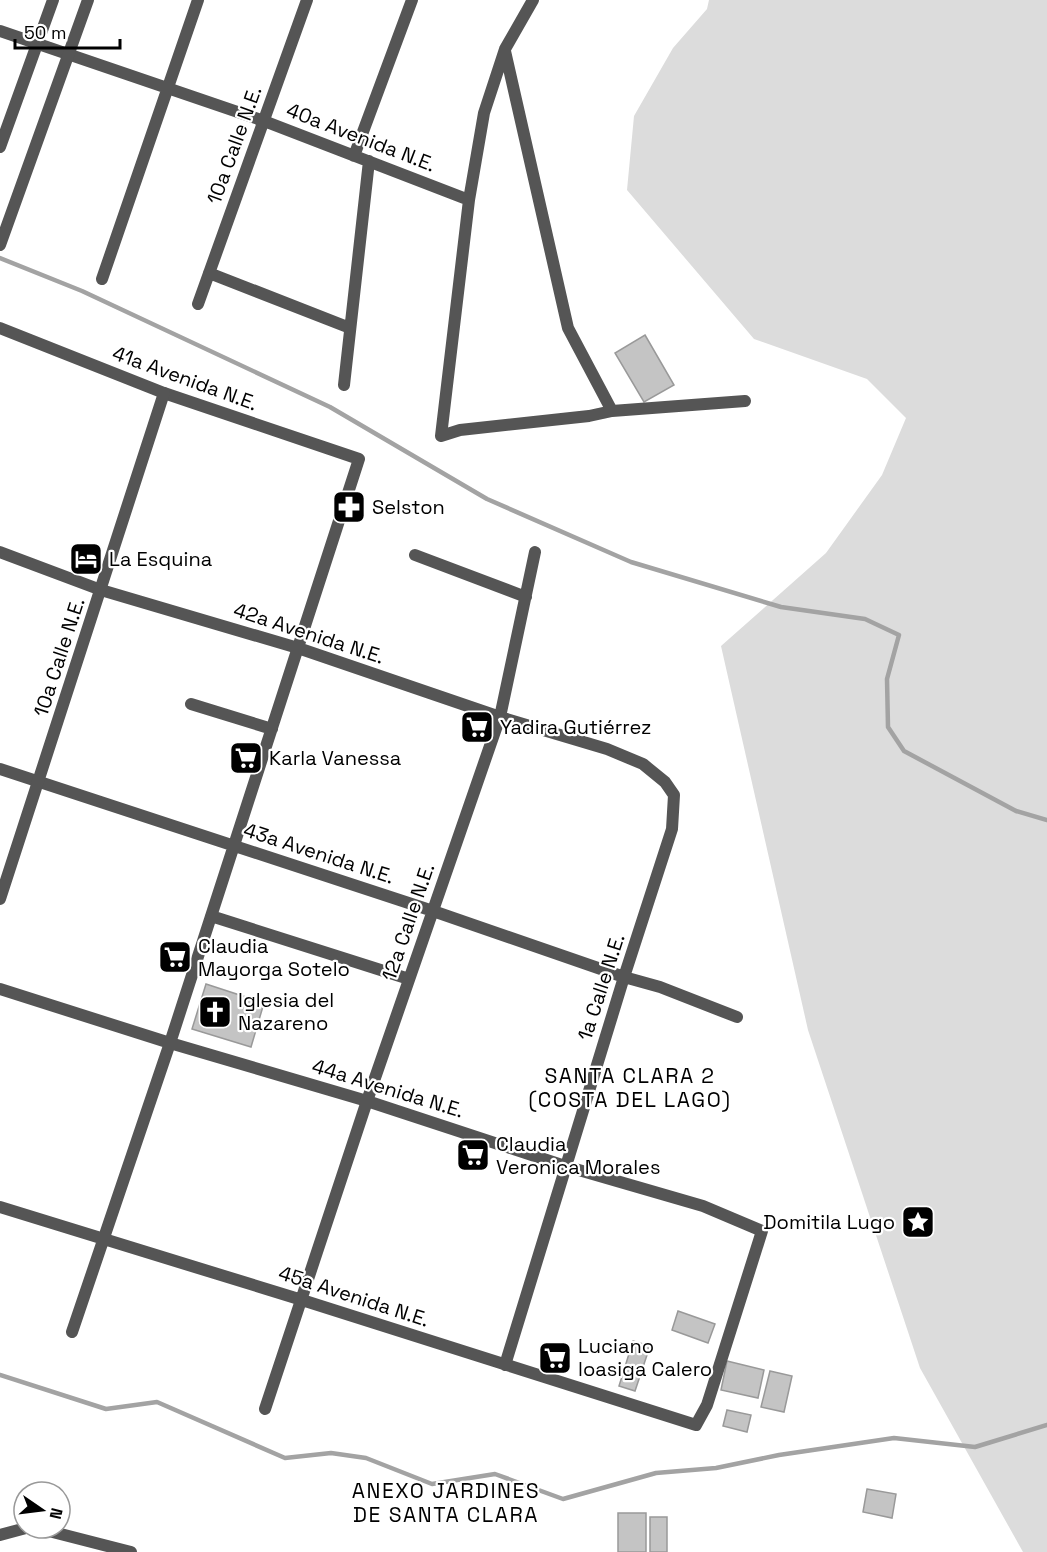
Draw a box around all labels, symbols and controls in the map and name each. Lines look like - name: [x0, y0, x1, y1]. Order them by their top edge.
- scale bar: [15, 12, 120, 50]
- text: 50 m: [24, 21, 66, 44]
- street label: 10a Calle N.E.: [201, 82, 267, 208]
- street label: 40a Avenida N.E.: [283, 97, 439, 177]
- street label: 41a Avenida N.E.: [109, 340, 261, 416]
- pharmacy icon: Selston: [331, 489, 367, 525]
- place label: Selston: [372, 494, 445, 520]
- hotel icon: La Esquina: [68, 541, 104, 577]
- place label: La Esquina: [109, 546, 212, 572]
- street label: 10a Calle N.E.: [28, 594, 90, 720]
- street label: 42a Avenida N.E.: [230, 596, 388, 670]
- supermarket icon: Yadira Gutiérrez: [459, 709, 495, 745]
- place label: Yadira Gutiérrez: [500, 714, 651, 740]
- supermarket icon: Karla Vanessa: [228, 740, 264, 776]
- place label: Karla Vanessa: [269, 745, 401, 771]
- street label: 43a Avenida N.E.: [240, 816, 398, 890]
- street label: 12a Calle N.E.: [376, 860, 440, 984]
- street label: 1a Calle N.E.: [572, 930, 630, 1044]
- place label: Claudia Mayorga Sotelo: [198, 933, 350, 982]
- supermarket icon: Claudia Mayorga Sotelo: [157, 939, 193, 975]
- place label: Iglesia del Nazareno: [238, 987, 334, 1036]
- church icon: Iglesia del Nazareno: [197, 994, 233, 1030]
- street label: 44a Avenida N.E.: [309, 1053, 467, 1123]
- district label: SANTA CLARA 2 (COSTA DEL LAGO): [529, 1062, 731, 1113]
- place label: Claudia Veronica Morales: [496, 1131, 660, 1180]
- supermarket icon: Claudia Veronica Morales: [455, 1137, 491, 1173]
- place icon: Domitila Lugo: [900, 1204, 936, 1240]
- place label: Domitila Lugo: [763, 1209, 895, 1235]
- street label: 45a Avenida N.E.: [275, 1259, 433, 1333]
- place label: Luciano loasiga Calero: [578, 1333, 712, 1382]
- supermarket icon: Luciano loasiga Calero: [537, 1340, 573, 1376]
- district label: ANEXO JARDINES DE SANTA CLARA: [352, 1477, 540, 1528]
- north arrow: [12, 1480, 72, 1540]
- text: N: [45, 1506, 68, 1521]

